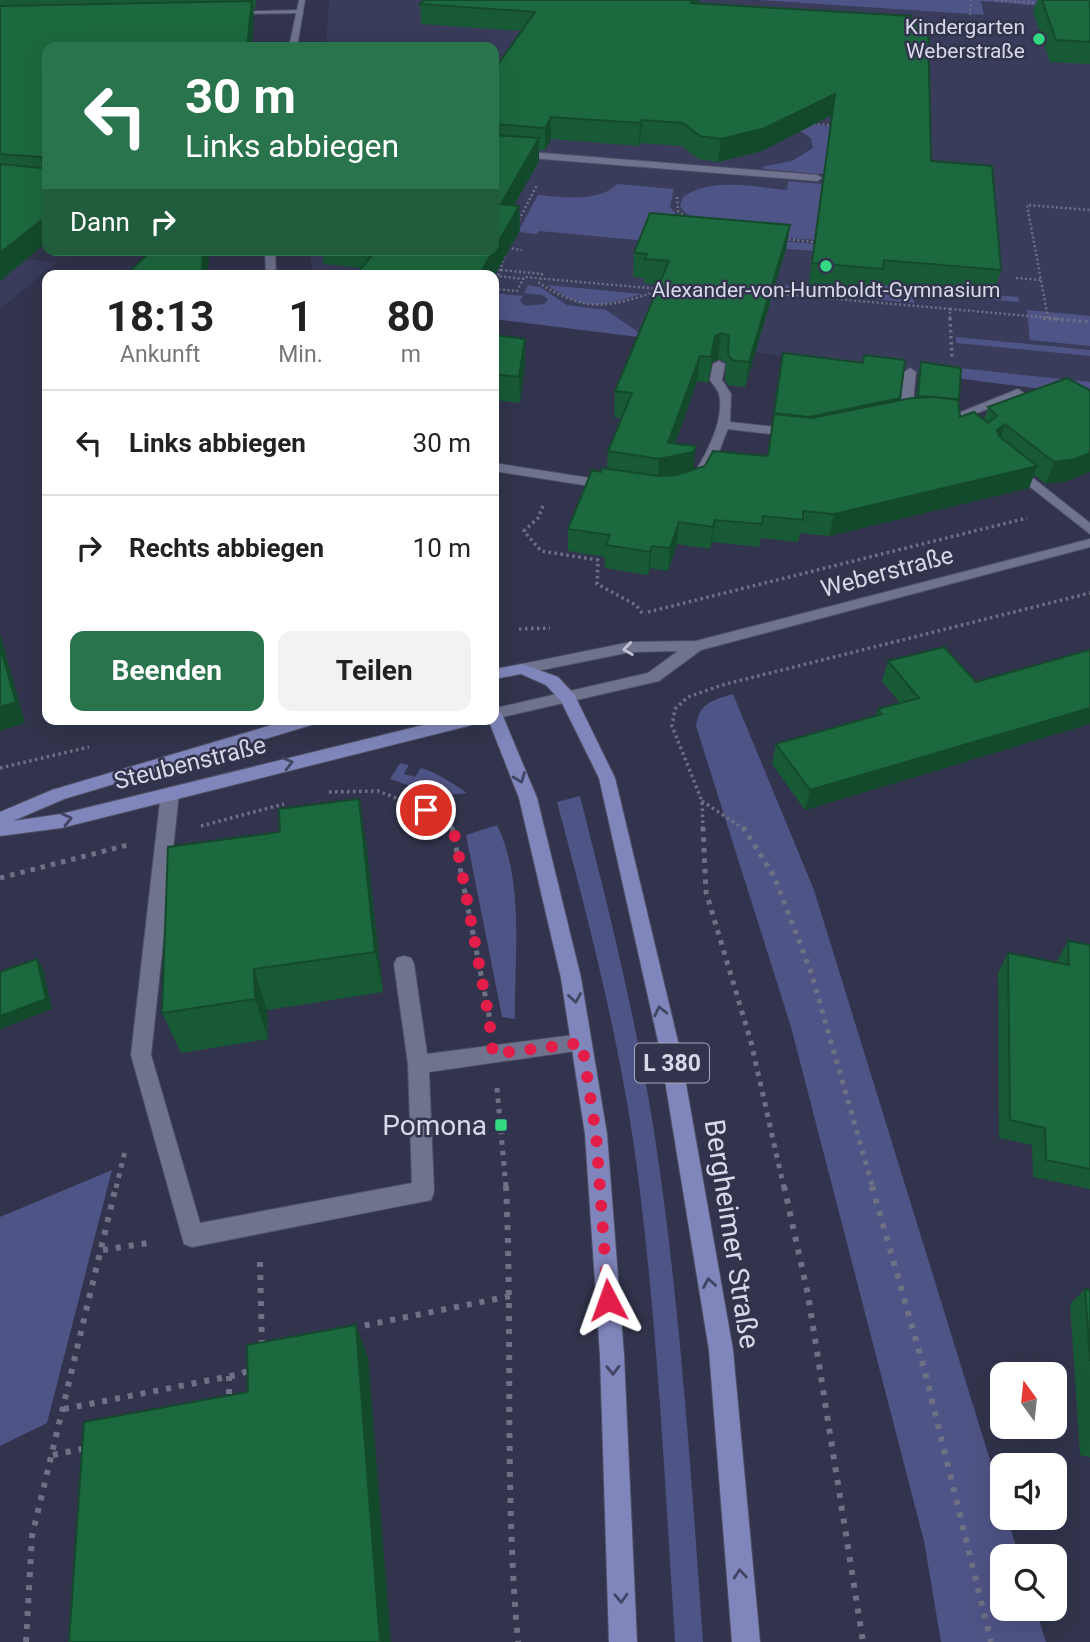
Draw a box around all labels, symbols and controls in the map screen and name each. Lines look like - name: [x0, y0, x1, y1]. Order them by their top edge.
- place label: Kindergarten Weberstraße: [905, 15, 1025, 63]
- marker: Kindergarten Weberstraße: [1031, 31, 1047, 47]
- text: 30 m: [185, 68, 296, 125]
- icon: left: [70, 70, 161, 161]
- text: Links abbiegen: [185, 127, 399, 165]
- icon: right: [144, 203, 182, 241]
- text: Dann: [70, 207, 130, 237]
- marker: Alexander-von-Humboldt-Gymnasium: [818, 258, 834, 274]
- place label: Alexander-von-Humboldt-Gymnasium: [652, 278, 1000, 302]
- text: 18:13: [106, 292, 214, 341]
- text: 1: [288, 292, 313, 341]
- text: 80: [387, 292, 435, 341]
- text: Ankunft: [120, 341, 200, 368]
- text: Min.: [278, 341, 323, 368]
- text: m: [401, 341, 421, 368]
- icon: left: [70, 424, 108, 462]
- text: Links abbiegen: [129, 428, 306, 458]
- text: 30 m: [413, 428, 471, 458]
- icon: right: [70, 529, 108, 567]
- text: Rechts abbiegen: [129, 533, 324, 563]
- text: 10 m: [413, 533, 471, 563]
- street label: Weberstraße: [818, 541, 956, 603]
- button: Beenden: [70, 631, 264, 711]
- button: Teilen: [278, 631, 471, 711]
- one-way arrow: [622, 641, 633, 656]
- street label: Steubenstraße: [111, 731, 269, 795]
- one-way arrow: [282, 757, 294, 771]
- one-way arrow: [511, 771, 525, 783]
- pin: [396, 780, 456, 840]
- icon: arrive: [407, 791, 445, 829]
- one-way arrow: [61, 812, 73, 827]
- one-way arrow: [567, 992, 582, 1004]
- one-way arrow: [654, 1005, 669, 1017]
- road number: L 380: [635, 1044, 709, 1082]
- place label: Pomona: [382, 1109, 487, 1142]
- marker: Pomona: [493, 1117, 509, 1133]
- street label: Bergheimer Straße: [698, 1117, 766, 1351]
- position arrow: [571, 1263, 645, 1337]
- one-way arrow: [702, 1277, 717, 1289]
- north arrow: [990, 1362, 1068, 1438]
- map controls: [990, 1362, 1067, 1621]
- one-way arrow: [605, 1365, 620, 1376]
- button: sound: [990, 1453, 1067, 1530]
- button: search: [990, 1544, 1067, 1621]
- one-way arrow: [733, 1568, 748, 1579]
- one-way arrow: [614, 1592, 629, 1603]

